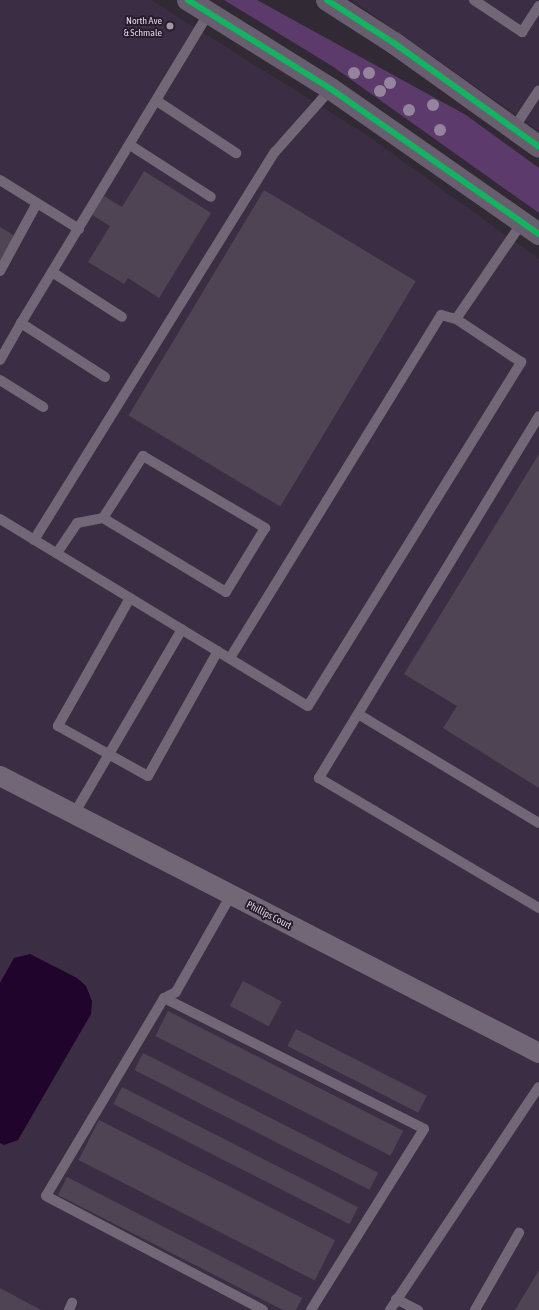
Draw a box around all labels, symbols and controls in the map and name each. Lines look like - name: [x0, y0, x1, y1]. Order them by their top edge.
- place label: North Ave & Schmale: [124, 14, 162, 38]
- marker: North Ave & Schmale: [165, 21, 175, 31]
- street label: Phillips Court: [244, 899, 294, 931]

